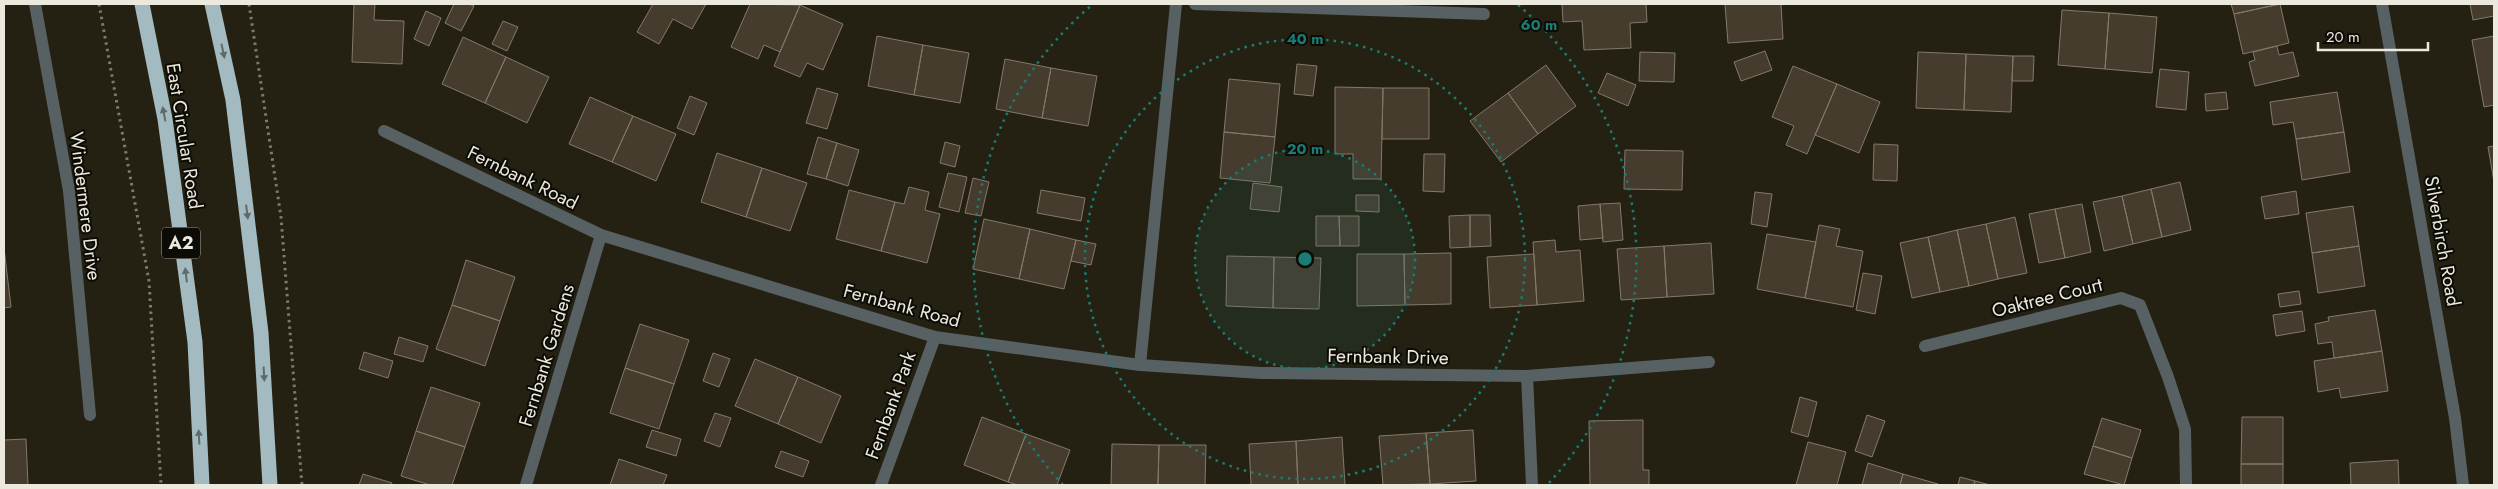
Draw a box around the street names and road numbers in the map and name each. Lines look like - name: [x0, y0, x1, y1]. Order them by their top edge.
- street label: East Circular Road: [160, 61, 209, 211]
- street label: Windermere Drive: [63, 130, 108, 282]
- street label: Fernbank Road: [463, 139, 583, 216]
- street label: Silverbirch Road: [2418, 174, 2467, 308]
- road number: A2: [162, 228, 200, 258]
- street label: Oaktree Court: [1989, 271, 2106, 324]
- street label: Fernbank Road: [840, 277, 963, 334]
- street label: Fernbank Gardens: [512, 280, 581, 430]
- street label: Fernbank Drive: [1327, 342, 1449, 371]
- street label: Fernbank Park: [858, 347, 923, 463]

